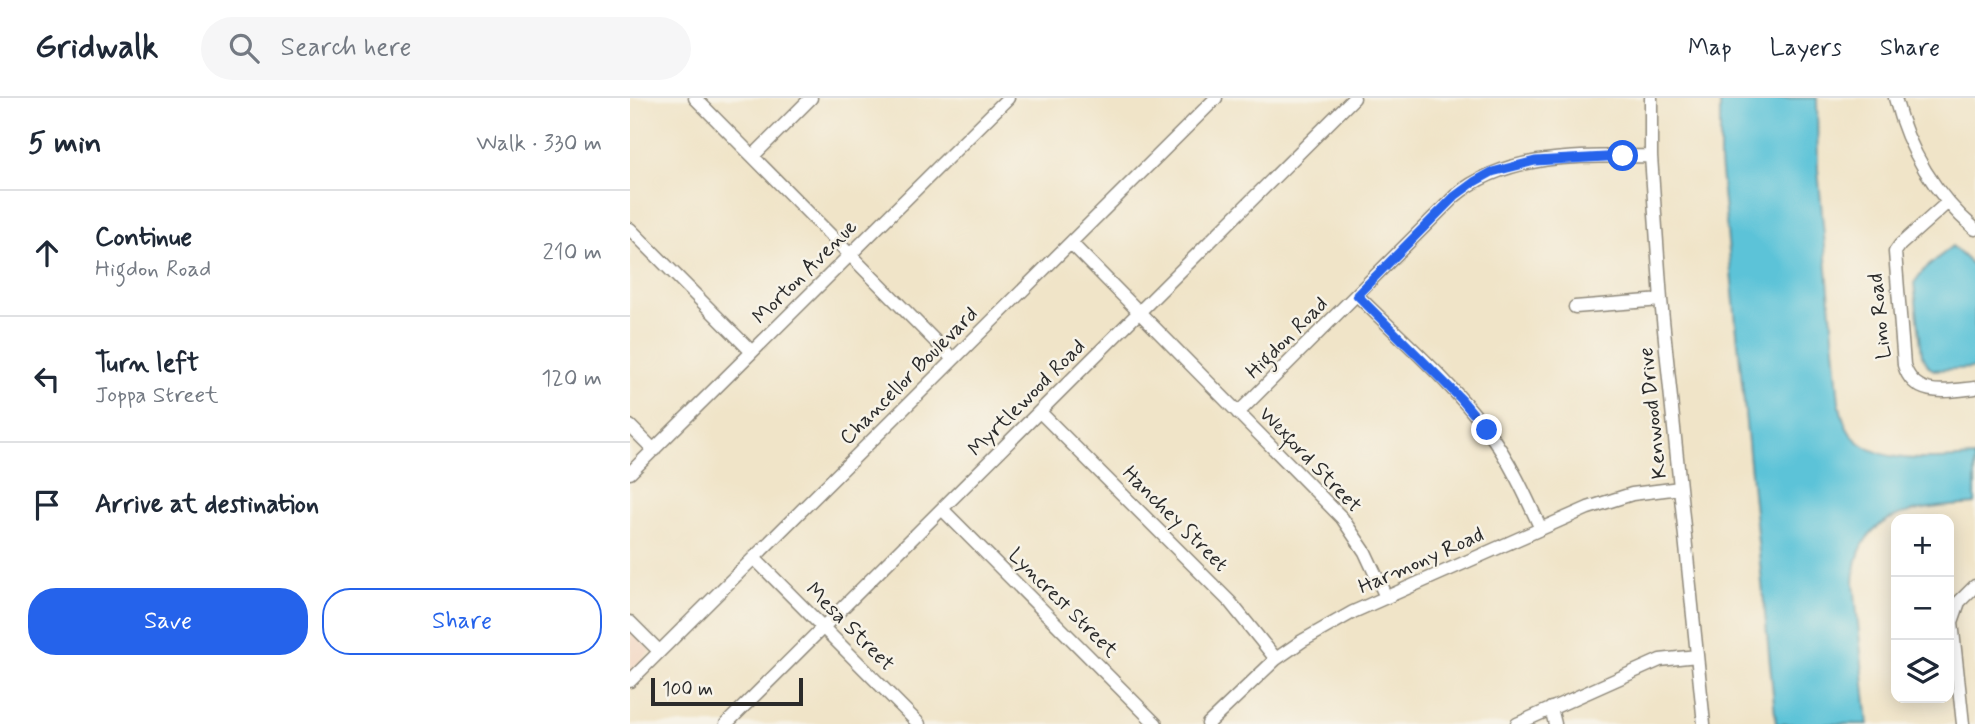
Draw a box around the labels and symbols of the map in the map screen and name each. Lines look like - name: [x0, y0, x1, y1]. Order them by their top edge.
- route start: [1607, 140, 1638, 171]
- street label: Morton Avenue: [746, 213, 864, 331]
- street label: Lino Road: [1862, 272, 1898, 360]
- street label: Higdon Road: [1240, 291, 1336, 387]
- street label: Chancellor Boulevard: [834, 301, 984, 451]
- street label: Myrtlewood Road: [962, 333, 1092, 463]
- street label: Kenwood Drive: [1632, 346, 1674, 480]
- street label: Wexford Street: [1251, 401, 1368, 521]
- route end: [1471, 414, 1502, 445]
- street label: Hanchey Street: [1116, 460, 1234, 578]
- street label: Harmony Road: [1354, 521, 1488, 601]
- street label: Lyncrest Street: [1002, 542, 1125, 665]
- street label: Mesa Street: [799, 576, 901, 678]
- scale bar: [651, 675, 803, 707]

